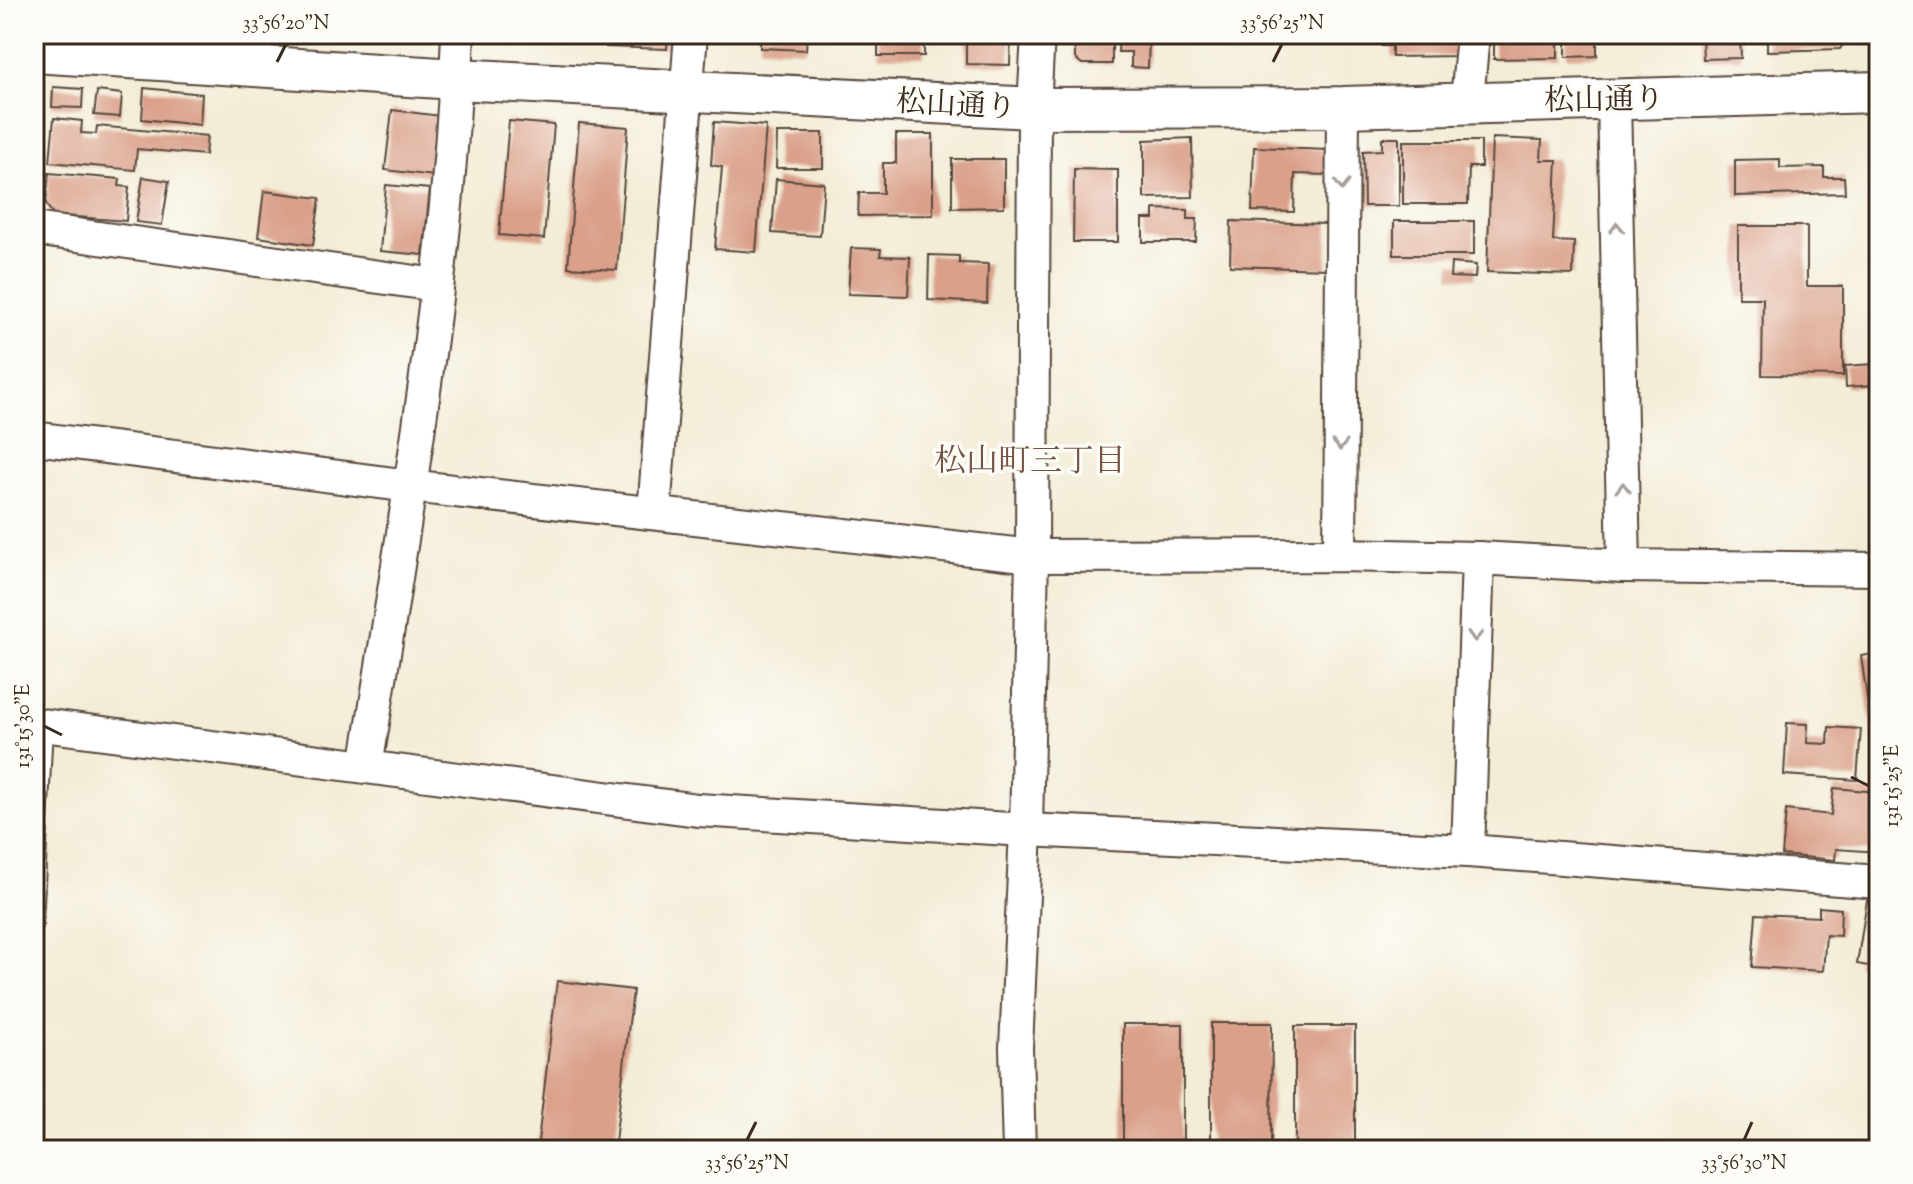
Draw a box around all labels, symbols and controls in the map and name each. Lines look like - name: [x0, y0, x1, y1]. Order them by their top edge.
- text: 33°56'20"N: [243, 10, 329, 39]
- text: 33°56'25"N: [1240, 10, 1324, 39]
- street label: 松山通り: [1544, 79, 1664, 124]
- street label: 松山通り: [895, 82, 1017, 131]
- one-way arrow: [1333, 179, 1351, 192]
- one-way arrow: [1608, 221, 1625, 234]
- one-way arrow: [1332, 439, 1349, 452]
- district label: 松山町三丁目: [934, 440, 1126, 486]
- one-way arrow: [1614, 481, 1631, 494]
- one-way arrow: [1467, 630, 1484, 643]
- text: 131°15'30"E: [10, 684, 39, 768]
- text: 131°15'25"E: [1879, 745, 1908, 827]
- text: 33°56'25"N: [705, 1150, 789, 1179]
- text: 33°56'30"N: [1701, 1150, 1787, 1179]

